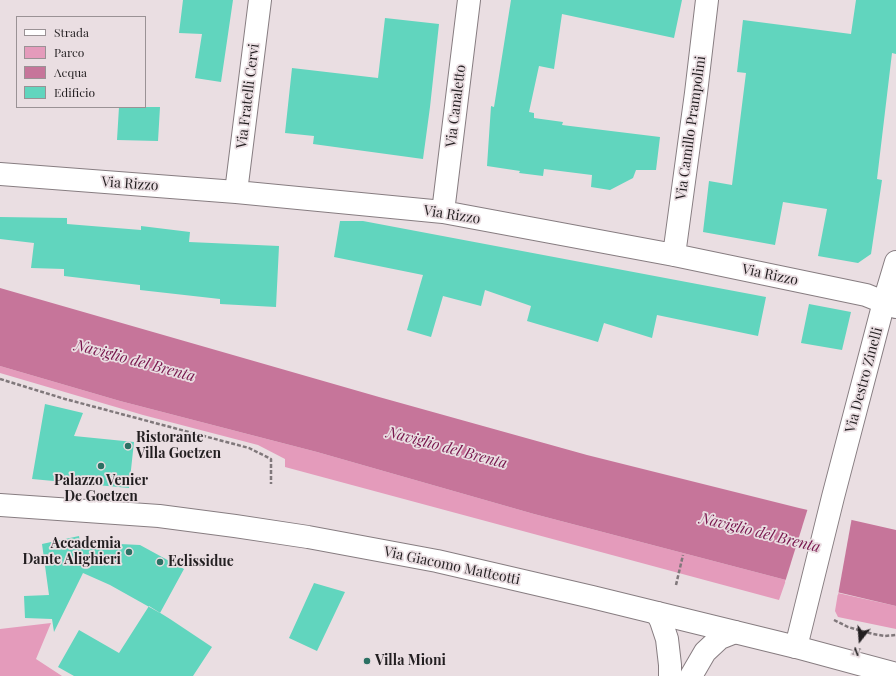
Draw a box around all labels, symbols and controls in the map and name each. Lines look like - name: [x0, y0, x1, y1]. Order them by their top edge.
- legend: [16, 16, 146, 108]
- text: Strada: [54, 24, 89, 40]
- street label: Via Fratelli Cervi: [233, 43, 263, 149]
- text: Parco: [54, 44, 84, 60]
- street label: Via Camillo Prampolini: [673, 55, 709, 201]
- text: Acqua: [54, 64, 87, 80]
- street label: Via Canaletto: [443, 64, 469, 148]
- text: Edificio: [54, 84, 95, 100]
- street label: Via Rizzo: [101, 174, 159, 194]
- street label: Via Rizzo: [422, 202, 482, 228]
- street label: Via Rizzo: [740, 261, 800, 289]
- street label: Via Destro Zinelli: [842, 325, 886, 435]
- water label: Naviglio del Brenta: [73, 336, 197, 386]
- water label: Naviglio del Brenta: [385, 423, 509, 473]
- place label: Ristorante Villa Goetzen: [136, 430, 221, 462]
- marker: Ristorante Villa Goetzen: [123, 441, 133, 451]
- marker: Palazzo Venier De Goetzen: [96, 461, 106, 471]
- place label: Palazzo Venier De Goetzen: [54, 473, 148, 506]
- water label: Naviglio del Brenta: [698, 509, 822, 557]
- place label: Accademia Dante Alighieri: [23, 536, 121, 568]
- street label: Via Giacomo Matteotti: [382, 543, 522, 589]
- marker: Accademia Dante Alighieri: [124, 547, 134, 557]
- place label: Eclissidue: [168, 554, 234, 570]
- marker: Eclissidue: [155, 557, 165, 567]
- north arrow: [840, 620, 880, 660]
- text: N: [850, 644, 862, 660]
- place label: Villa Mioni: [375, 653, 446, 669]
- marker: Villa Mioni: [362, 656, 372, 666]

